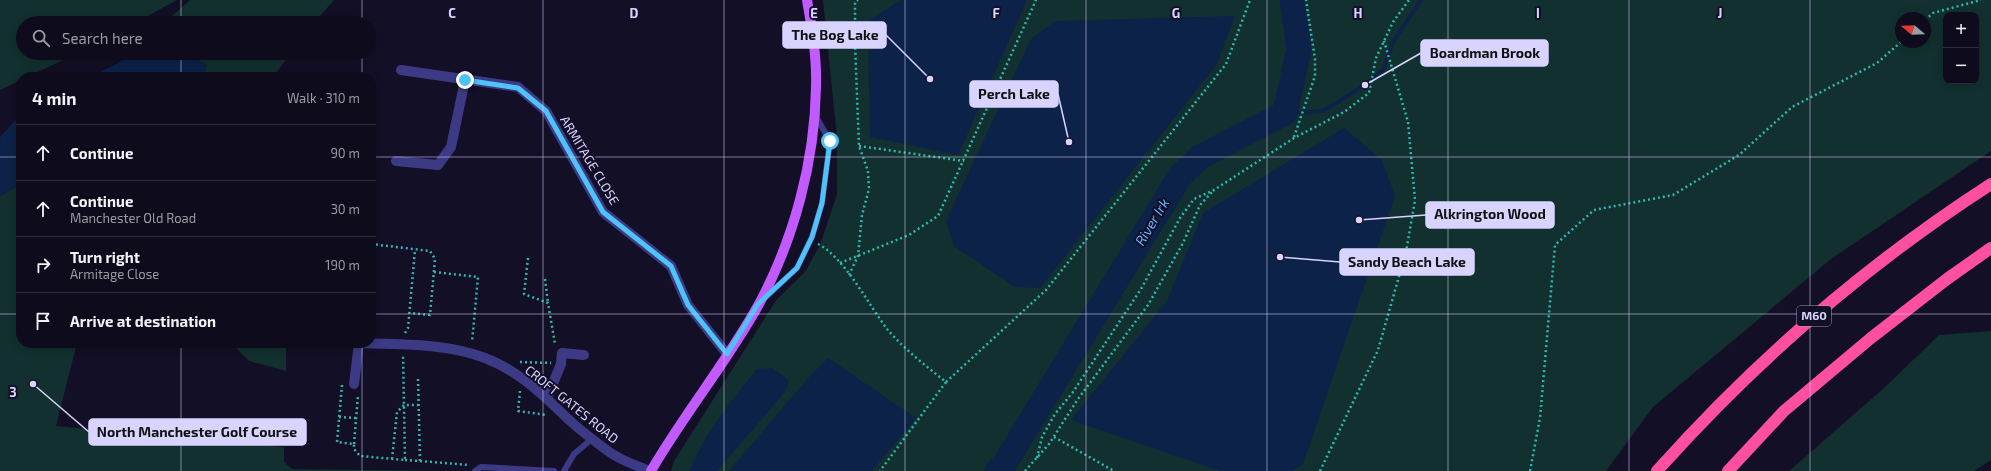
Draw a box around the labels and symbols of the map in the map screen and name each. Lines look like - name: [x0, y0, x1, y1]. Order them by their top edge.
- text: C: [448, 5, 456, 21]
- text: D: [630, 5, 639, 21]
- text: E: [810, 5, 818, 21]
- text: F: [992, 5, 1000, 21]
- text: G: [1172, 5, 1180, 21]
- text: H: [1354, 5, 1363, 21]
- text: I: [1536, 5, 1540, 21]
- text: J: [1718, 5, 1722, 21]
- north arrow: [1895, 12, 1931, 48]
- callout: The Bog Lake: [783, 22, 886, 48]
- text: The Bog Lake: [791, 26, 879, 43]
- callout: Boardman Brook: [1421, 40, 1548, 66]
- text: Boardman Brook: [1430, 44, 1540, 61]
- route end: [456, 71, 474, 89]
- callout: Perch Lake: [970, 81, 1058, 107]
- text: Perch Lake: [978, 85, 1050, 102]
- street label: ARMITAGE CLOSE: [557, 112, 623, 208]
- route start: [821, 132, 839, 150]
- water label: River Irk: [1131, 195, 1172, 248]
- callout: Alkrington Wood: [1426, 202, 1554, 228]
- text: Alkrington Wood: [1434, 205, 1546, 222]
- callout: Sandy Beach Lake: [1340, 249, 1474, 275]
- text: Sandy Beach Lake: [1348, 253, 1466, 270]
- road number: M60: [1797, 306, 1831, 326]
- street label: CROFT GATES ROAD: [522, 362, 622, 446]
- text: 3: [9, 384, 17, 400]
- callout: North Manchester Golf Course: [89, 419, 306, 445]
- text: North Manchester Golf Course: [97, 423, 297, 440]

